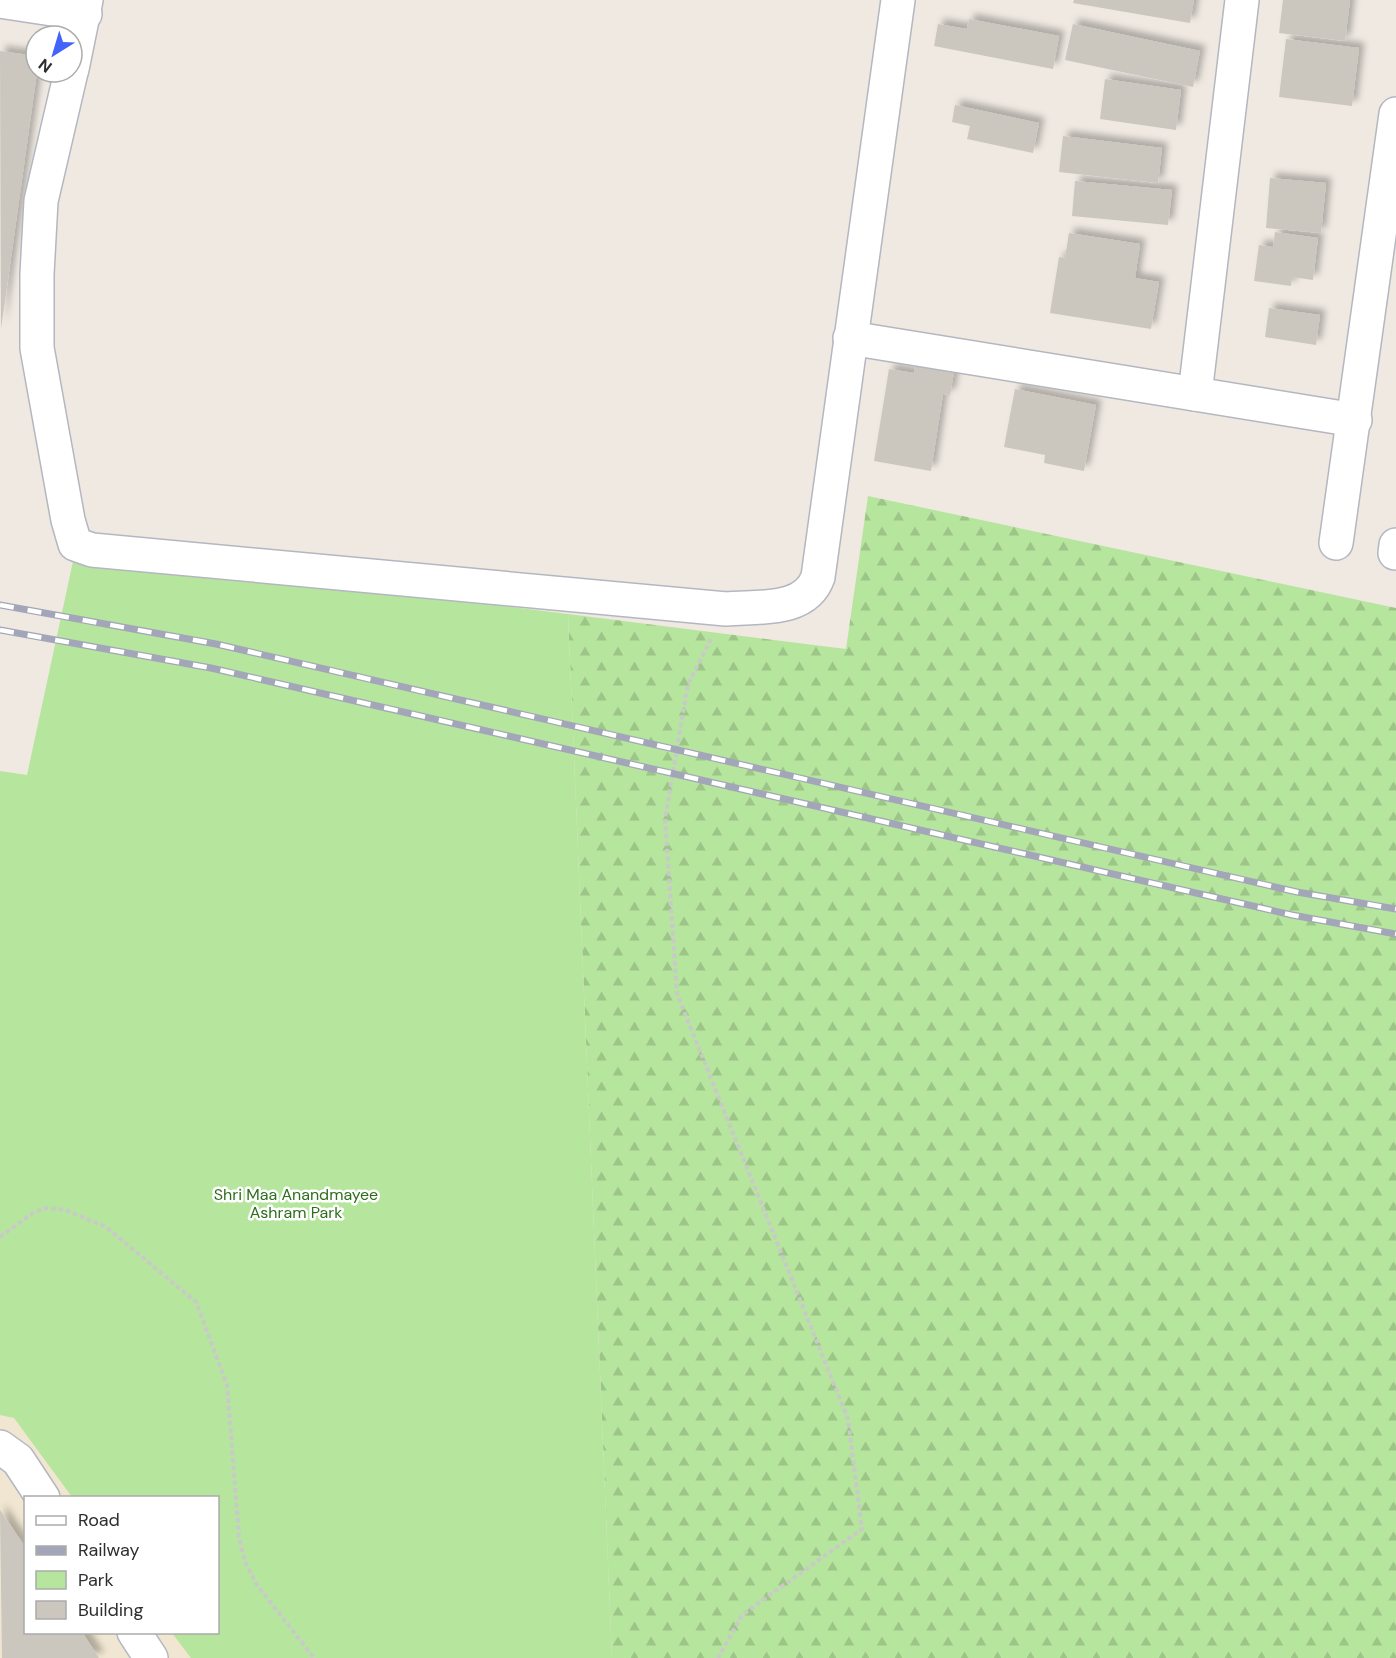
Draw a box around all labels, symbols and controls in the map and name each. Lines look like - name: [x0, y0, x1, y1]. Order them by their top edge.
- north arrow: [24, 24, 84, 84]
- text: N: [34, 54, 56, 77]
- park label: Shri Maa Anandmayee Ashram Park: [214, 1184, 378, 1223]
- legend: [24, 1496, 219, 1634]
- text: Road: [78, 1508, 120, 1532]
- text: Railway: [78, 1538, 140, 1562]
- text: Park: [78, 1568, 114, 1592]
- text: Building: [78, 1598, 143, 1622]

